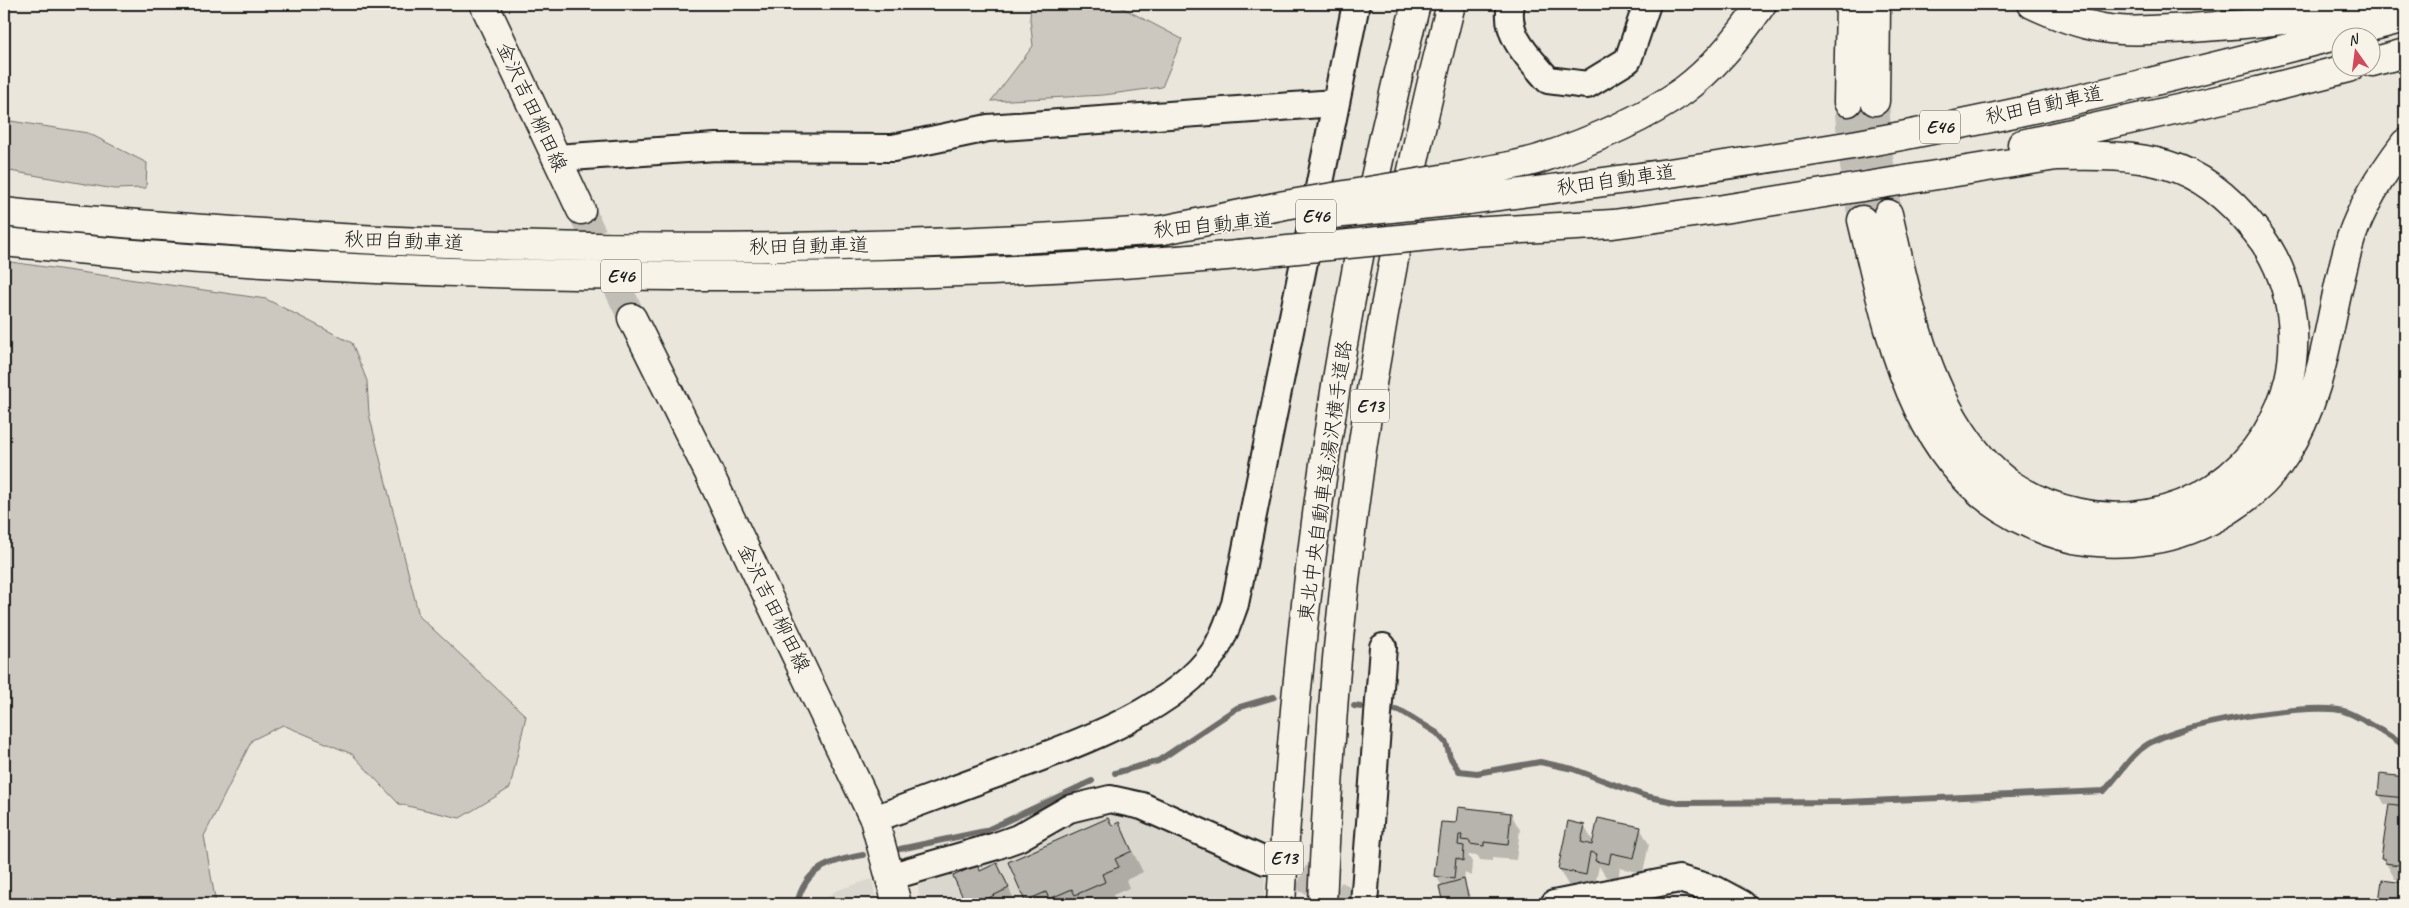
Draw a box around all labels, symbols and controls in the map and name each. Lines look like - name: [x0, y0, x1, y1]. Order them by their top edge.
- north arrow: [2332, 28, 2382, 78]
- text: N: [2347, 30, 2361, 49]
- street label: 金沢吉田柳田線: [491, 38, 573, 176]
- street label: 秋田自動車道: [1983, 80, 2105, 130]
- road number: E46: [1920, 110, 1960, 144]
- street label: 秋田自動車道: [1555, 159, 1677, 201]
- road number: E46: [1296, 200, 1336, 232]
- street label: 秋田自動車道: [1152, 207, 1274, 243]
- street label: 秋田自動車道: [344, 226, 464, 256]
- street label: 秋田自動車道: [749, 232, 869, 260]
- road number: E46: [601, 260, 641, 292]
- street label: 東北中央自動車道;湯沢横手道路: [1293, 339, 1357, 623]
- road number: E13: [1351, 390, 1389, 422]
- street label: 金沢吉田柳田線: [732, 540, 816, 676]
- road number: E13: [1265, 841, 1303, 874]

